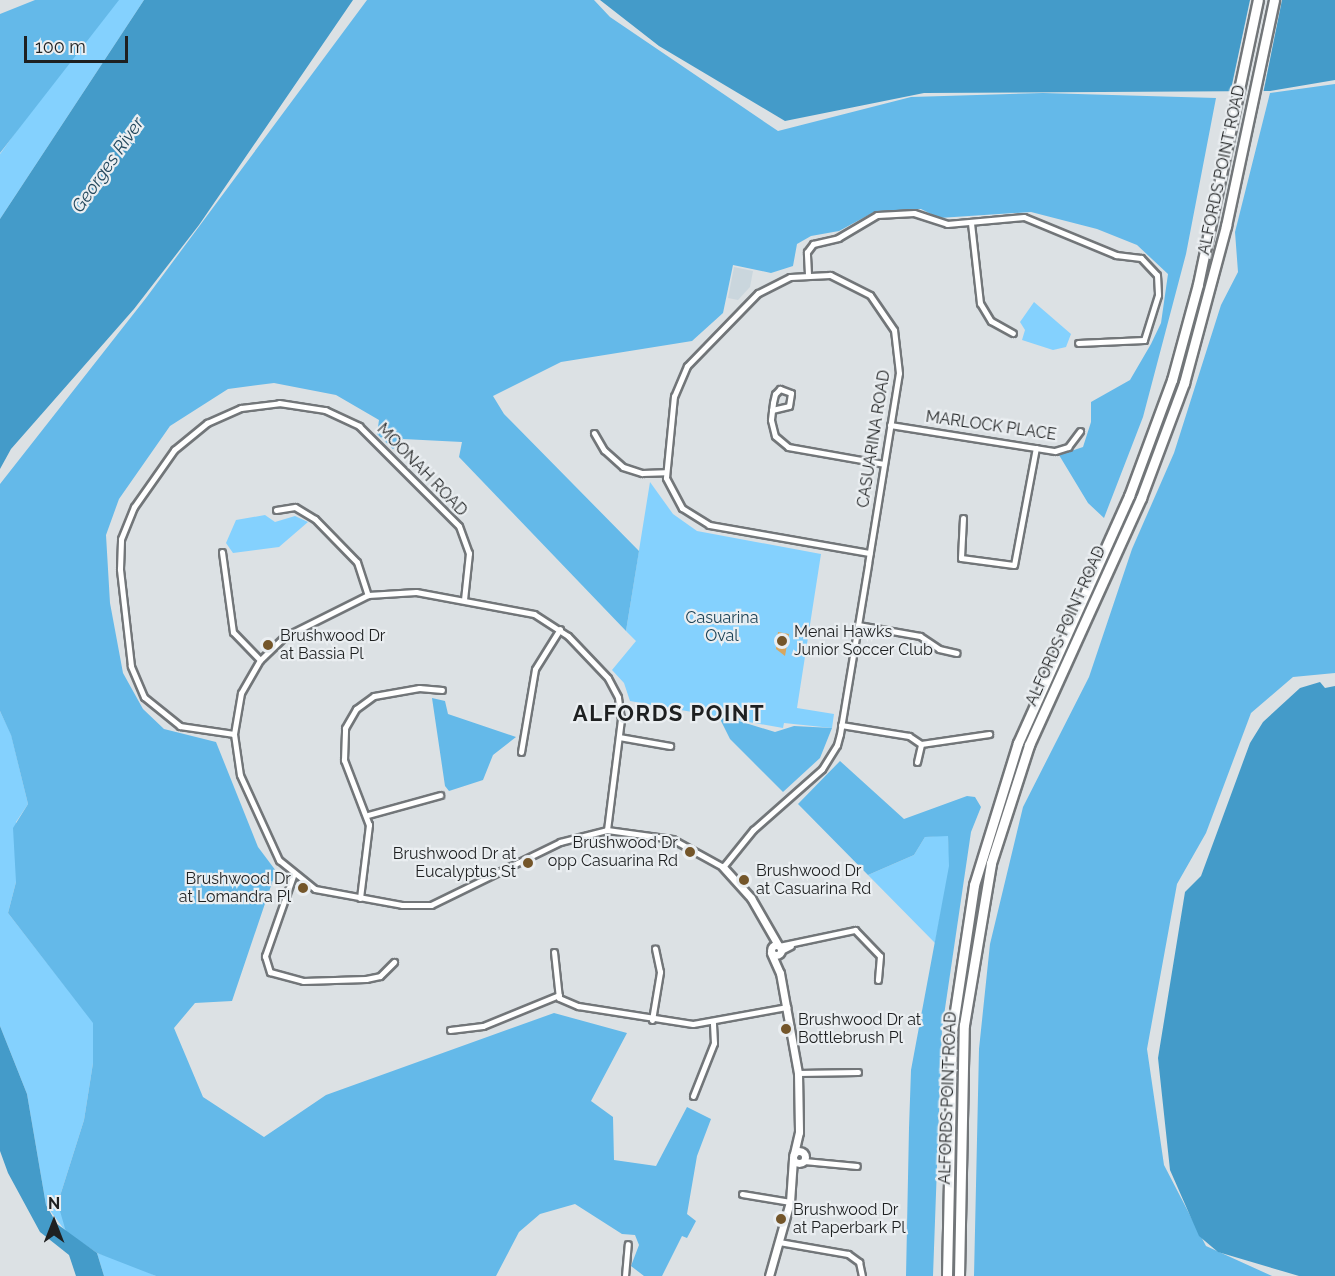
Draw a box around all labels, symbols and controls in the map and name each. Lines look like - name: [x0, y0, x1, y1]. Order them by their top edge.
- scale bar: [27, 24, 130, 62]
- text: 100 m: [35, 36, 86, 57]
- street label: ALFORDS POINT ROAD: [1195, 83, 1249, 257]
- water label: Georges River: [67, 113, 149, 217]
- street label: CASUARINA ROAD: [854, 369, 894, 509]
- street label: MARLOCK PLACE: [924, 407, 1058, 445]
- street label: MOONAH ROAD: [373, 420, 471, 520]
- street label: ALFORDS POINT ROAD: [1022, 543, 1110, 709]
- park label: Casuarina Oval: [686, 608, 758, 646]
- place label: Menai Hawks Junior Soccer Club: [794, 622, 934, 660]
- place label: Brushwood Dr at Bassia Pl: [280, 626, 385, 664]
- marker: Menai Hawks Junior Soccer Club: [775, 634, 789, 648]
- marker: Brushwood Dr at Bassia Pl: [261, 638, 275, 652]
- district label: ALFORDS POINT: [573, 701, 765, 727]
- place label: Brushwood Dr opp Casuarina Rd: [548, 833, 678, 871]
- place label: Brushwood Dr at Eucalyptus St: [392, 844, 516, 882]
- marker: Brushwood Dr opp Casuarina Rd: [683, 845, 697, 859]
- marker: Brushwood Dr at Eucalyptus St: [521, 856, 535, 870]
- place label: Brushwood Dr at Casuarina Rd: [756, 861, 871, 899]
- place label: Brushwood Dr at Lomandra Pl: [179, 869, 291, 907]
- marker: Brushwood Dr at Casuarina Rd: [737, 873, 751, 887]
- marker: Brushwood Dr at Lomandra Pl: [296, 881, 310, 895]
- place label: Brushwood Dr at Bottlebrush Pl: [798, 1010, 922, 1048]
- street label: ALFORDS POINT ROAD: [935, 1011, 961, 1185]
- marker: Brushwood Dr at Bottlebrush Pl: [779, 1022, 793, 1036]
- north arrow: [24, 1192, 84, 1252]
- text: N: [48, 1194, 60, 1213]
- place label: Brushwood Dr at Paperbark Pl: [793, 1200, 906, 1238]
- marker: Brushwood Dr at Paperbark Pl: [774, 1212, 788, 1226]

